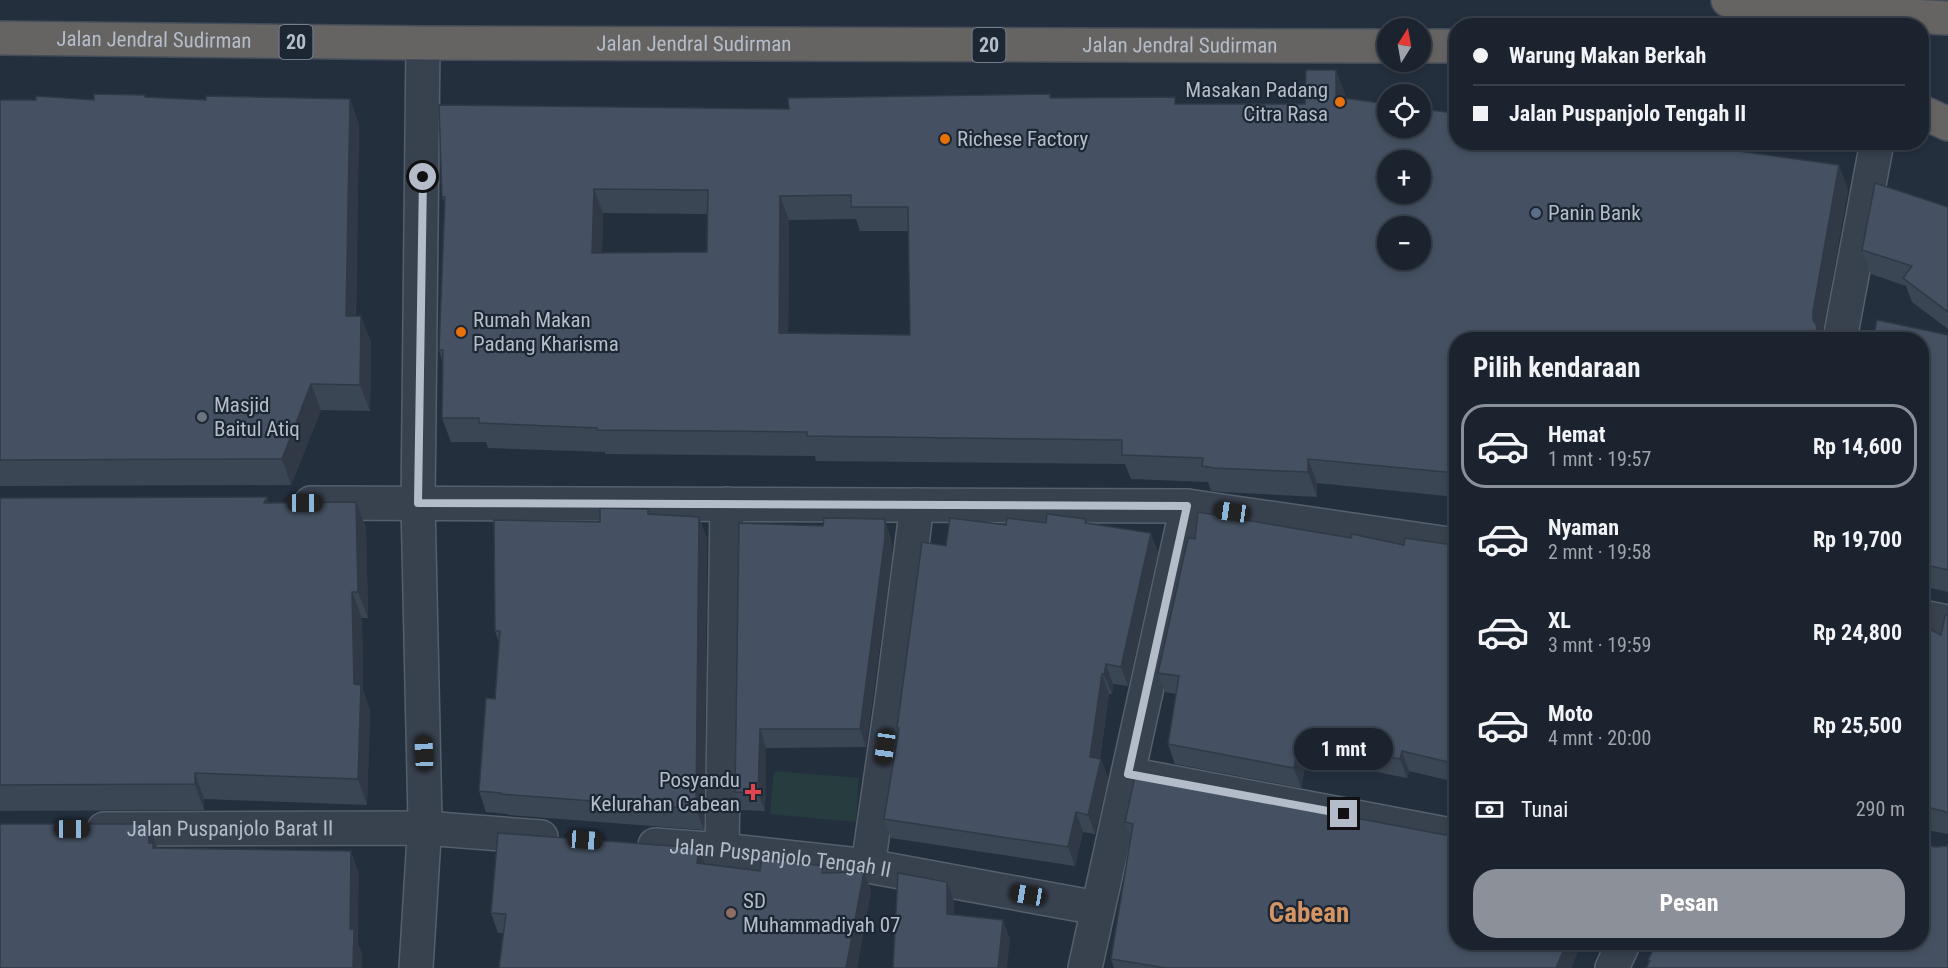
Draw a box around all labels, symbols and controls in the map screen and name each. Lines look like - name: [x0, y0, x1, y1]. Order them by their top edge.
- north arrow: [1377, 18, 1431, 72]
- map controls: [1377, 18, 1431, 270]
- road number: 20: [280, 25, 312, 59]
- street label: Jalan Jendral Sudirman: [56, 27, 252, 53]
- road number: 20: [972, 28, 1006, 62]
- street label: Jalan Jendral Sudirman: [596, 32, 792, 56]
- street label: Jalan Jendral Sudirman: [1082, 33, 1278, 58]
- text: Warung Makan Berkah: [1509, 43, 1706, 68]
- place label: Masakan Padang Citra Rasa: [1185, 78, 1328, 126]
- button: locate: [1377, 84, 1431, 138]
- marker: Masakan Padang Citra Rasa: [1333, 95, 1347, 109]
- text: Jalan Puspanjolo Tengah II: [1509, 101, 1746, 126]
- place label: Richese Factory: [957, 127, 1089, 151]
- marker: Richese Factory: [938, 132, 952, 146]
- button: +: [1377, 150, 1431, 204]
- route start: [409, 163, 436, 190]
- place label: Panin Bank: [1548, 201, 1641, 225]
- marker: Panin Bank: [1529, 206, 1543, 220]
- button: −: [1377, 216, 1431, 270]
- place label: Rumah Makan Padang Kharisma: [473, 308, 619, 356]
- marker: Rumah Makan Padang Kharisma: [454, 325, 468, 339]
- text: Pilih kendaraan: [1473, 352, 1641, 384]
- place label: Masjid Baitul Atiq: [214, 393, 300, 441]
- marker: Masjid Baitul Atiq: [195, 410, 209, 424]
- icon: car: [1476, 419, 1530, 473]
- text: Hemat: [1548, 422, 1605, 447]
- text: Rp 14,600: [1813, 434, 1902, 459]
- text: 1 mnt · 19:57: [1548, 447, 1651, 471]
- car: [287, 494, 323, 512]
- car: [1213, 501, 1251, 523]
- icon: car: [1476, 512, 1530, 566]
- text: Nyaman: [1548, 515, 1619, 540]
- text: Rp 19,700: [1813, 527, 1902, 552]
- text: 2 mnt · 19:58: [1548, 540, 1651, 564]
- icon: car: [1476, 605, 1530, 659]
- text: XL: [1548, 608, 1571, 633]
- text: Rp 24,800: [1813, 620, 1902, 645]
- text: 3 mnt · 19:59: [1548, 633, 1651, 657]
- icon: car: [1476, 698, 1530, 752]
- text: Moto: [1548, 701, 1593, 726]
- text: Rp 25,500: [1813, 713, 1902, 738]
- text: 4 mnt · 20:00: [1548, 726, 1651, 750]
- callout: 1 mnt: [1294, 727, 1394, 769]
- car: [874, 728, 896, 766]
- car: [414, 735, 434, 771]
- text: 1 mnt: [1321, 737, 1366, 761]
- place label: Posyandu Kelurahan Cabean: [590, 768, 740, 816]
- marker: Posyandu Kelurahan Cabean: [744, 783, 762, 801]
- icon: cash: [1473, 793, 1506, 826]
- text: Tunai: [1521, 797, 1568, 822]
- text: 290 m: [1856, 797, 1905, 821]
- route end: [1330, 800, 1357, 827]
- street label: Jalan Puspanjolo Barat II: [127, 816, 333, 841]
- car: [54, 820, 90, 838]
- car: [566, 830, 604, 850]
- street label: Jalan Puspanjolo Tengah II: [669, 834, 893, 882]
- button: Pesan: [1473, 869, 1905, 938]
- car: [1009, 883, 1047, 907]
- place label: SD Muhammadiyah 07: [743, 889, 900, 937]
- district label: Cabean: [1269, 897, 1349, 929]
- marker: SD Muhammadiyah 07: [724, 906, 738, 920]

